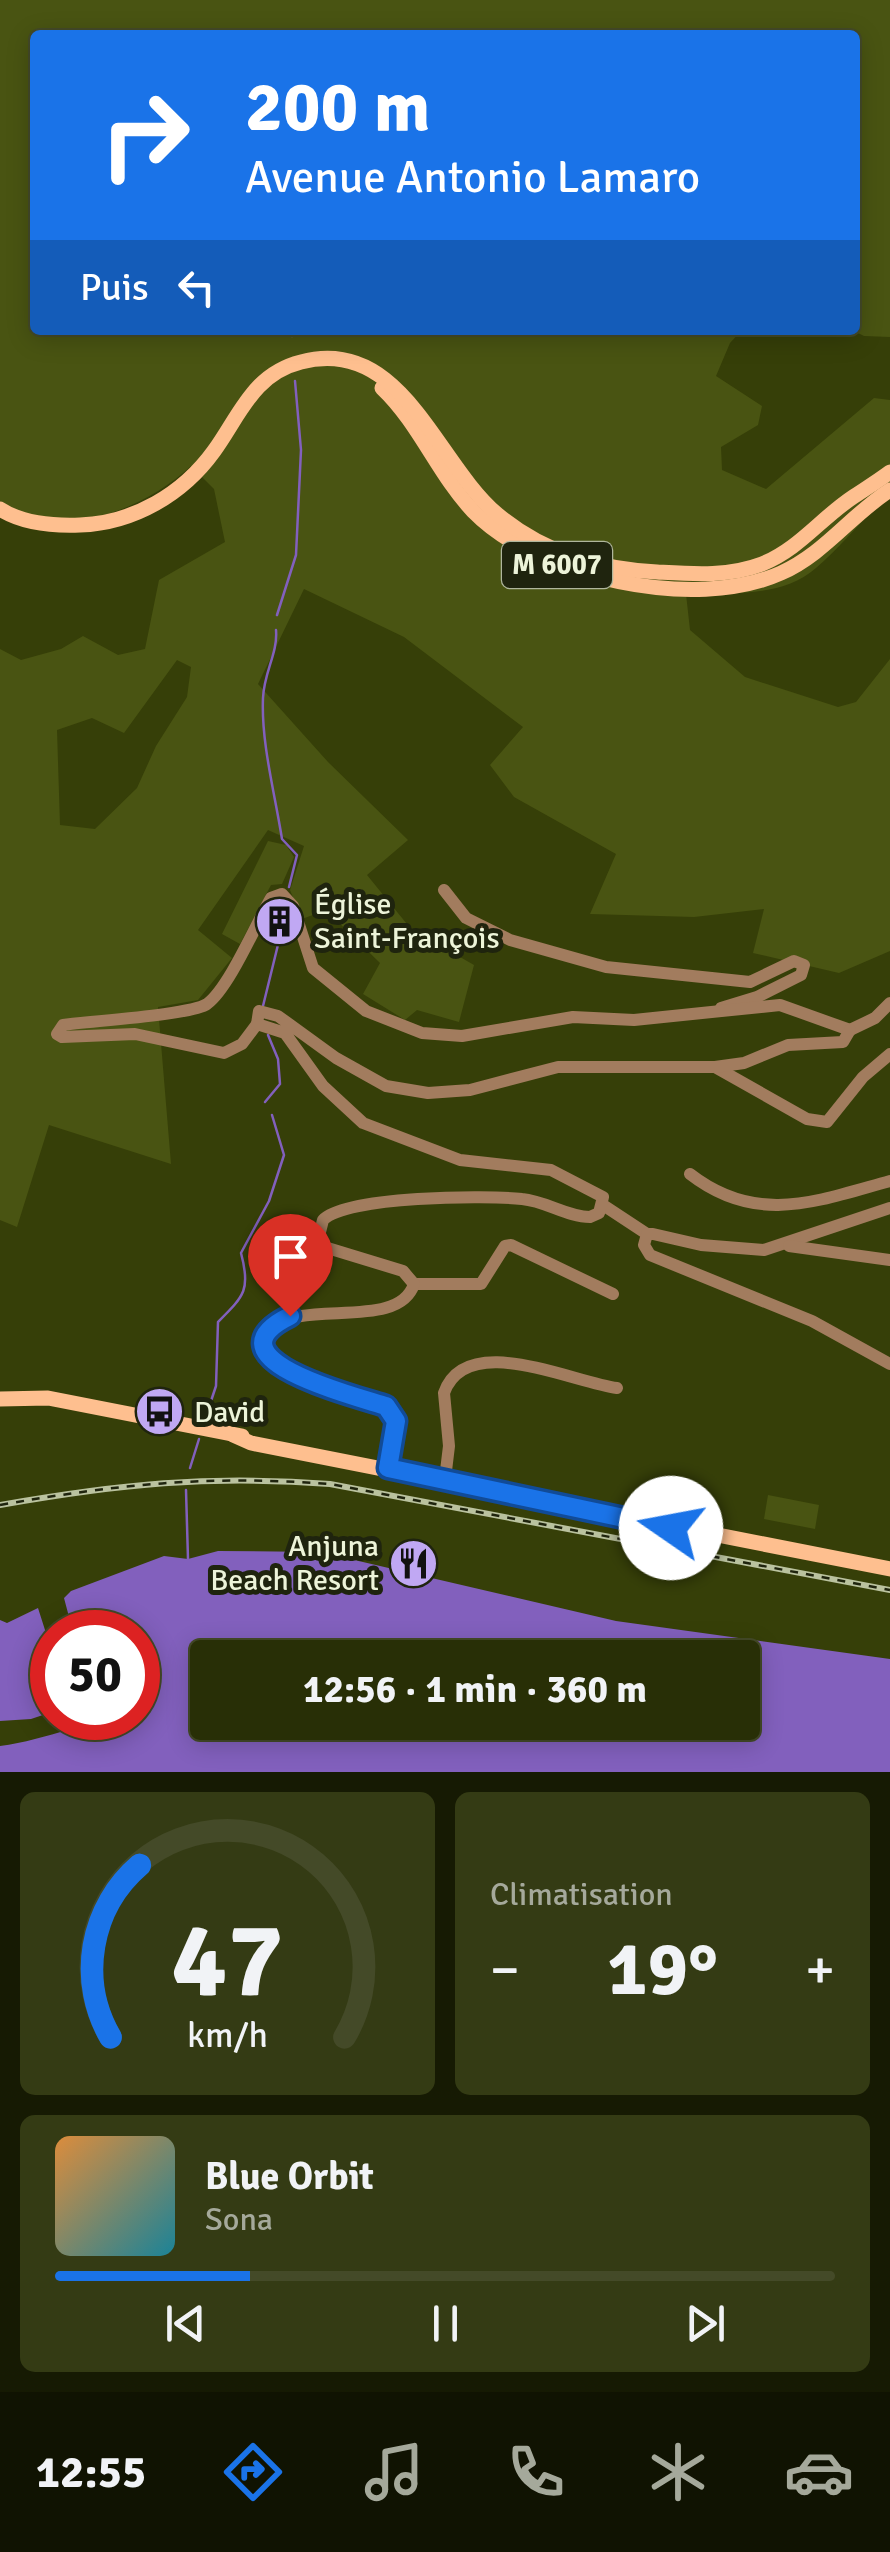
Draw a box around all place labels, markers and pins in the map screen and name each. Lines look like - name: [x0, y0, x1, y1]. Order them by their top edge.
- place label: Église Saint-François: [314, 886, 500, 957]
- building icon: Église Saint-François: [253, 895, 305, 947]
- pin: [248, 1214, 333, 1317]
- bus stop icon: David: [133, 1386, 185, 1438]
- place label: David: [194, 1394, 265, 1431]
- place label: Anjuna Beach Resort: [210, 1528, 379, 1599]
- restaurant icon: Anjuna Beach Resort: [388, 1537, 440, 1589]

